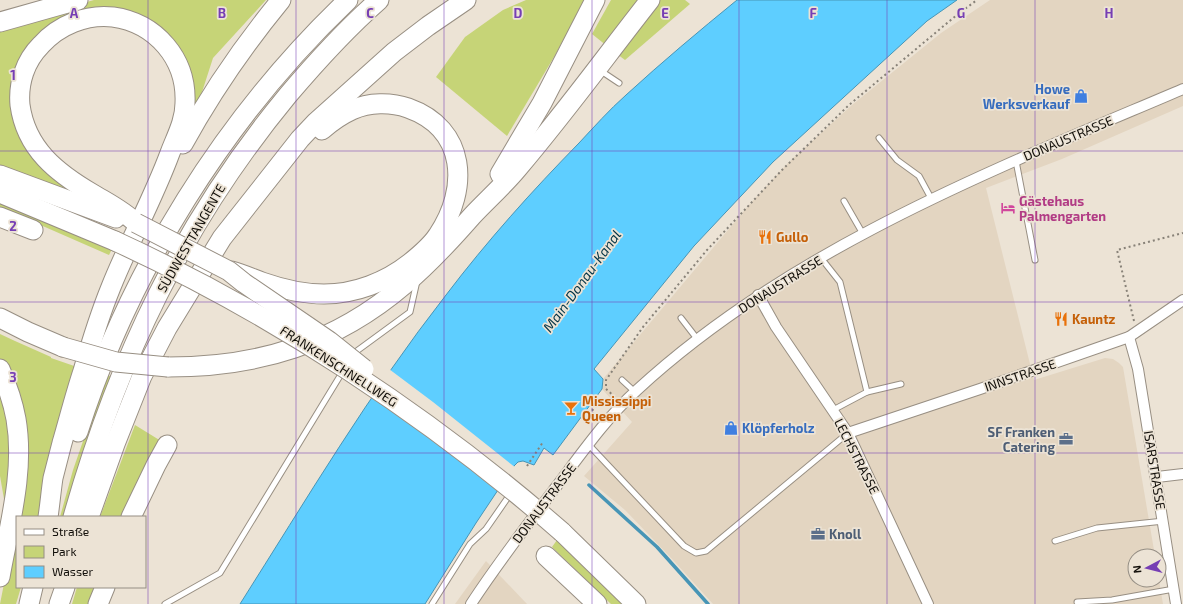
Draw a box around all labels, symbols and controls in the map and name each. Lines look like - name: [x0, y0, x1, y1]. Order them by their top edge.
- text: A: [70, 5, 79, 21]
- text: B: [218, 5, 226, 21]
- text: C: [366, 5, 374, 21]
- text: D: [514, 5, 523, 21]
- text: E: [661, 5, 669, 21]
- text: F: [809, 5, 817, 21]
- text: G: [957, 5, 965, 21]
- text: H: [1105, 5, 1114, 21]
- text: 1: [10, 67, 16, 83]
- place label: Howe Werksverkauf: [983, 81, 1071, 112]
- shop icon: Howe Werksverkauf: [1073, 88, 1089, 104]
- street label: DONAUSTRASSE: [1021, 112, 1115, 164]
- street label: SÜDWESTTANGENTE: [153, 181, 229, 295]
- place label: Gästehaus Palmengarten: [1019, 193, 1106, 224]
- hotel icon: Gästehaus Palmengarten: [1000, 200, 1016, 216]
- text: 2: [9, 218, 17, 234]
- water label: Main-Donau-Kanal: [539, 226, 624, 335]
- restaurant icon: Gullo: [757, 229, 773, 245]
- place label: Gullo: [776, 229, 809, 245]
- street label: DONAUSTRASSE: [735, 252, 825, 316]
- restaurant icon: Kauntz: [1053, 311, 1069, 327]
- place label: Kauntz: [1072, 311, 1116, 327]
- street label: FRANKENSCHNELLWEG: [277, 322, 401, 410]
- street label: INNSTRASSE: [982, 355, 1058, 395]
- text: 3: [9, 369, 17, 385]
- place label: Mississippi Queen: [582, 393, 651, 425]
- bar icon: Mississippi Queen: [563, 400, 579, 416]
- street label: LECHSTRASSE: [831, 415, 883, 497]
- shop icon: Klöpferholz: [723, 420, 739, 436]
- place label: Klöpferholz: [742, 420, 815, 436]
- place label: SF Franken Catering: [988, 424, 1055, 455]
- street label: ISARSTRASSE: [1141, 429, 1169, 511]
- office icon: SF Franken Catering: [1058, 431, 1074, 447]
- street label: DONAUSTRASSE: [509, 460, 579, 546]
- legend: [16, 516, 146, 588]
- text: Straße: [52, 524, 89, 538]
- office icon: Knoll: [810, 526, 826, 542]
- place label: Knoll: [829, 526, 862, 542]
- text: Park: [52, 544, 77, 558]
- north arrow: [1127, 548, 1167, 588]
- text: Wasser: [52, 564, 93, 578]
- text: N: [1130, 564, 1144, 574]

